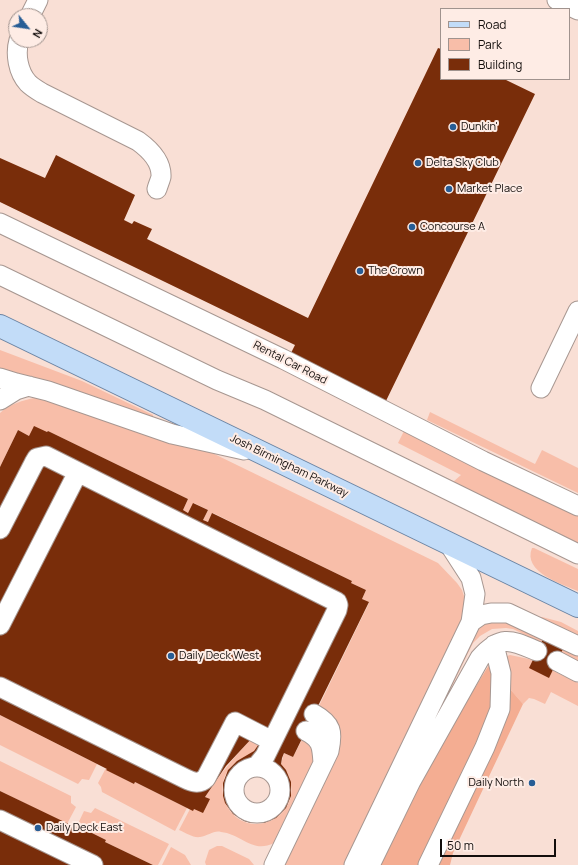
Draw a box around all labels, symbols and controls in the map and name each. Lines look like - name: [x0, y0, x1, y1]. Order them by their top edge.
- north arrow: [8, 8, 48, 48]
- legend: [440, 8, 570, 80]
- text: Road: [478, 16, 506, 33]
- text: N: [29, 27, 46, 41]
- text: Park: [478, 36, 502, 53]
- text: Building: [478, 56, 522, 73]
- place label: Dunkin': [461, 120, 498, 134]
- marker: Dunkin': [448, 122, 458, 132]
- place label: Delta Sky Club: [426, 156, 499, 170]
- marker: Delta Sky Club: [413, 158, 423, 168]
- place label: Market Place: [457, 182, 522, 196]
- marker: Market Place: [444, 184, 454, 194]
- place label: Concourse A: [420, 220, 485, 234]
- marker: Concourse A: [407, 222, 417, 232]
- place label: The Crown: [368, 264, 423, 278]
- marker: The Crown: [355, 266, 365, 276]
- street label: Rental Car Road: [251, 339, 329, 387]
- street label: Josh Birmingham Parkway: [228, 432, 350, 500]
- place label: Daily Deck West: [179, 649, 259, 663]
- marker: Daily Deck West: [166, 651, 176, 661]
- place label: Daily North: [468, 776, 524, 790]
- marker: Daily North: [527, 778, 537, 788]
- place label: Daily Deck East: [46, 821, 123, 835]
- marker: Daily Deck East: [33, 823, 43, 833]
- scale bar: [442, 831, 558, 857]
- text: 50 m: [447, 837, 474, 854]

